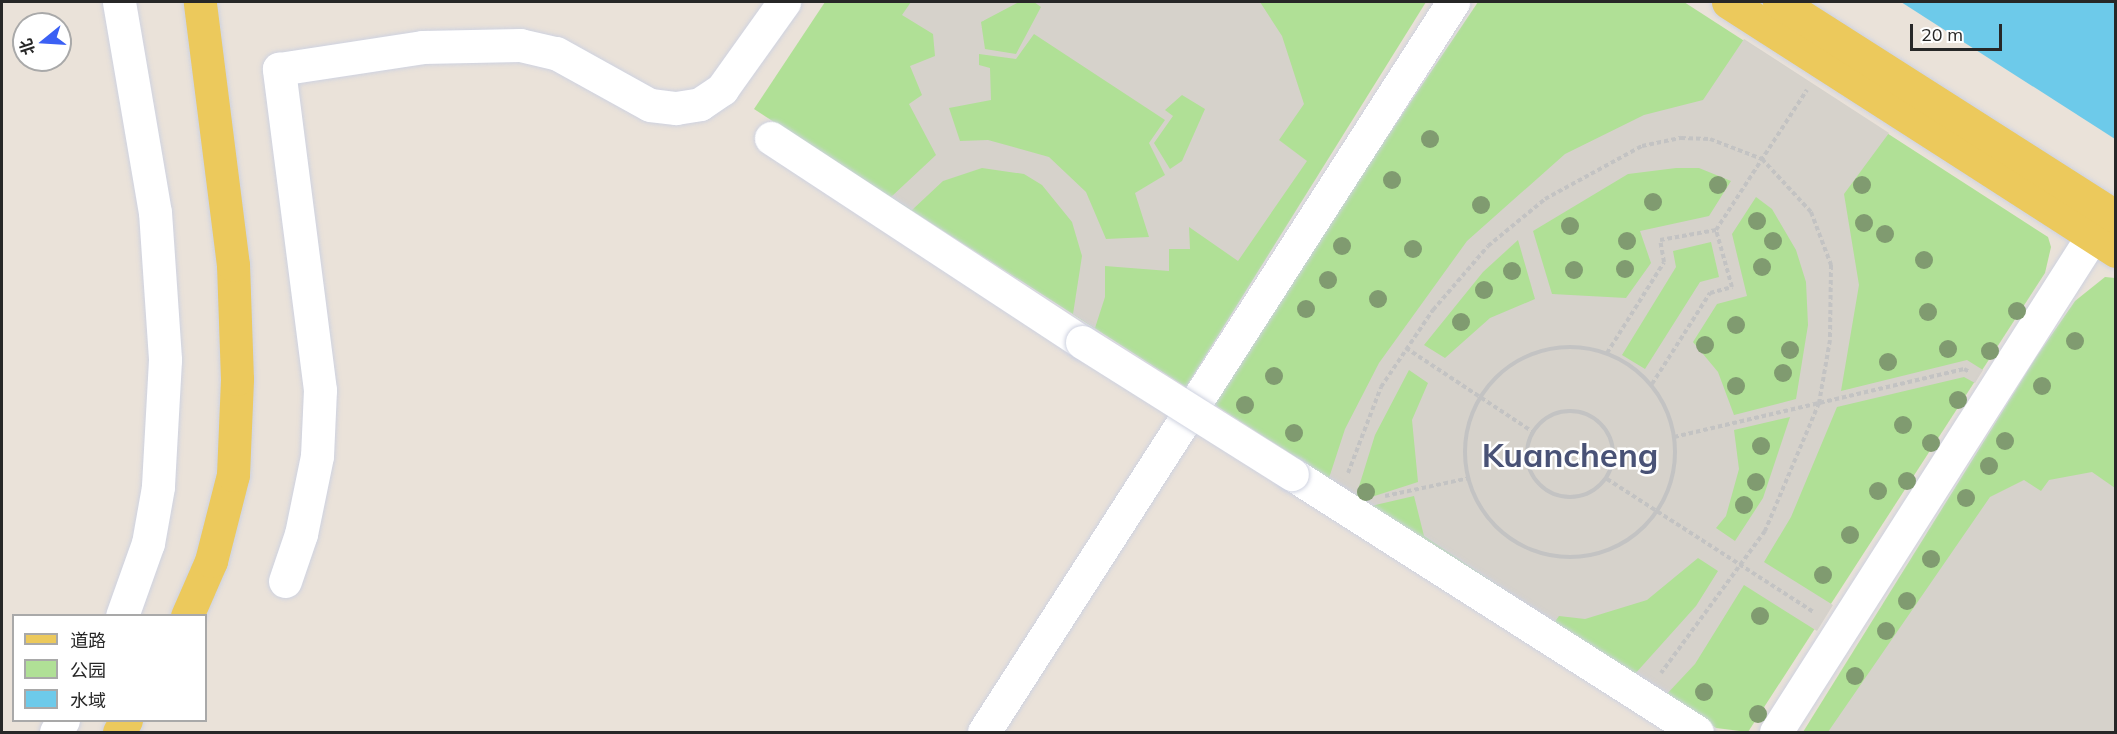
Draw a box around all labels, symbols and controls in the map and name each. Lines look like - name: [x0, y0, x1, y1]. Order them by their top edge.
- north arrow: [12, 12, 72, 72]
- scale bar: [1913, 12, 2004, 50]
- text: 20 m: [1921, 23, 1963, 46]
- text: 北: [15, 36, 39, 58]
- district label: Kuancheng: [1482, 435, 1658, 475]
- legend: [12, 614, 207, 722]
- text: 道路: [70, 629, 106, 652]
- text: 公园: [70, 659, 106, 682]
- text: 水域: [70, 689, 106, 712]

